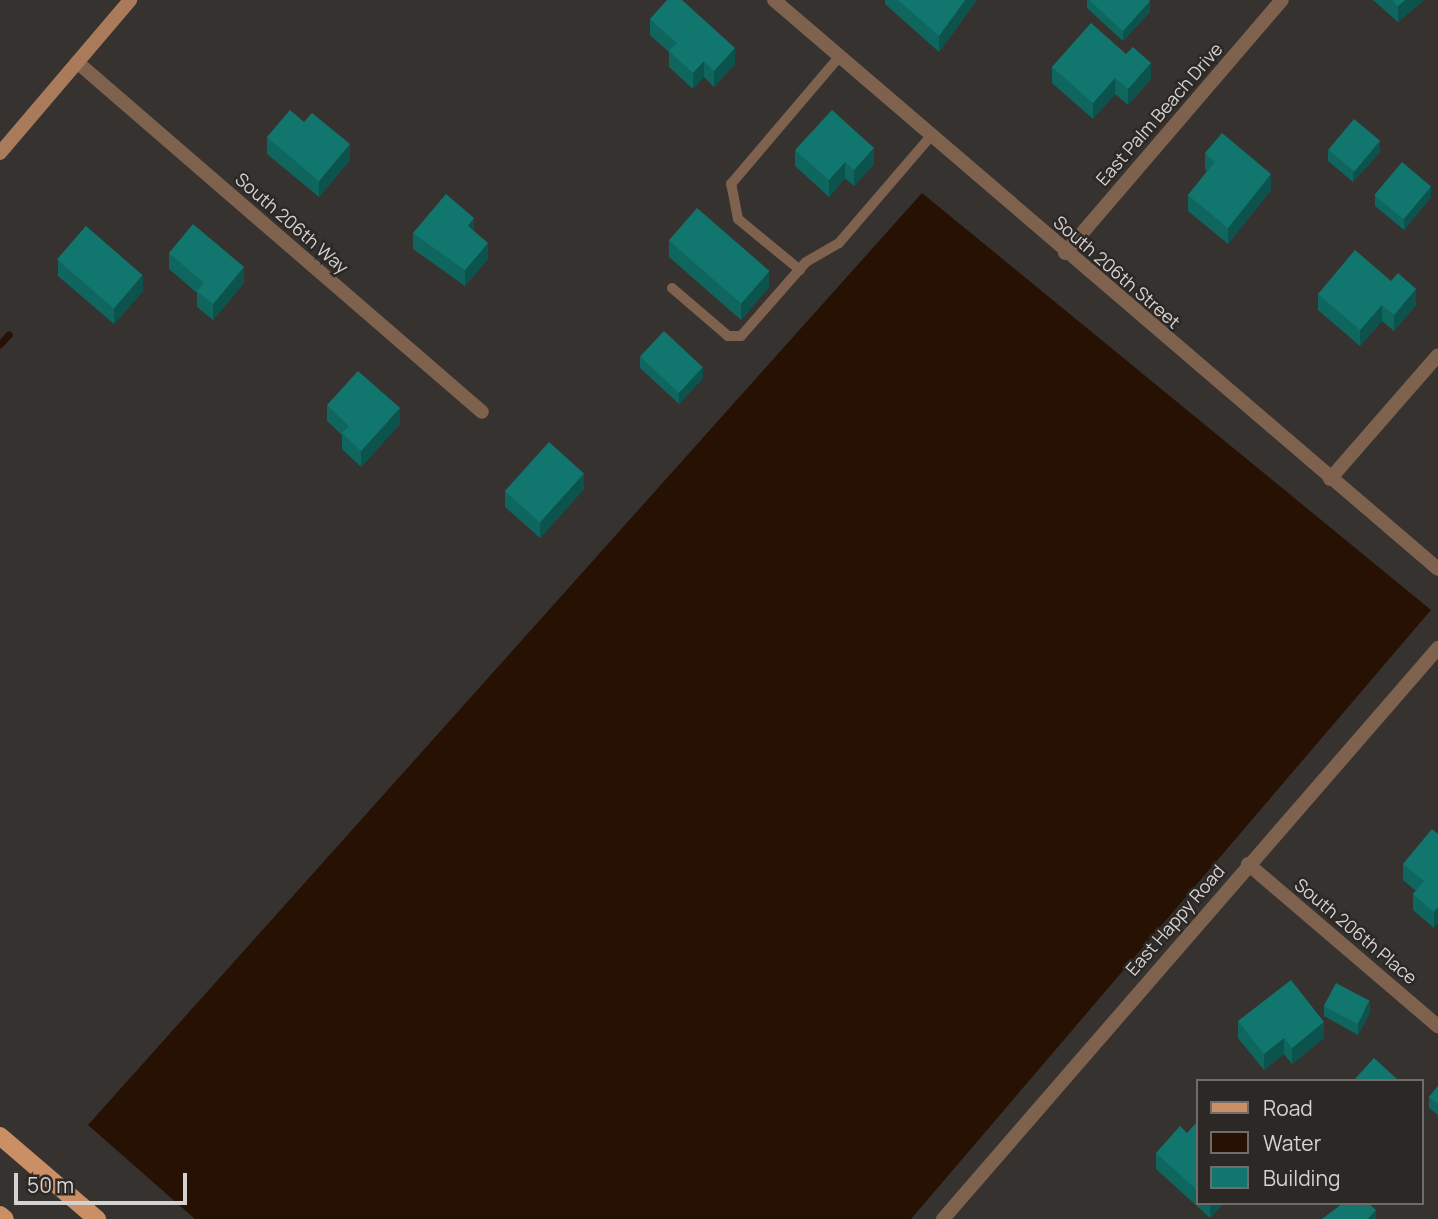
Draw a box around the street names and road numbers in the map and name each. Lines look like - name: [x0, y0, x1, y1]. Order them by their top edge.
- street label: East Palm Beach Drive: [1091, 38, 1227, 190]
- street label: South 206th Way: [231, 168, 353, 278]
- street label: South 206th Street: [1049, 211, 1185, 333]
- street label: East Happy Road: [1121, 860, 1229, 980]
- street label: South 206th Place: [1290, 874, 1422, 988]

